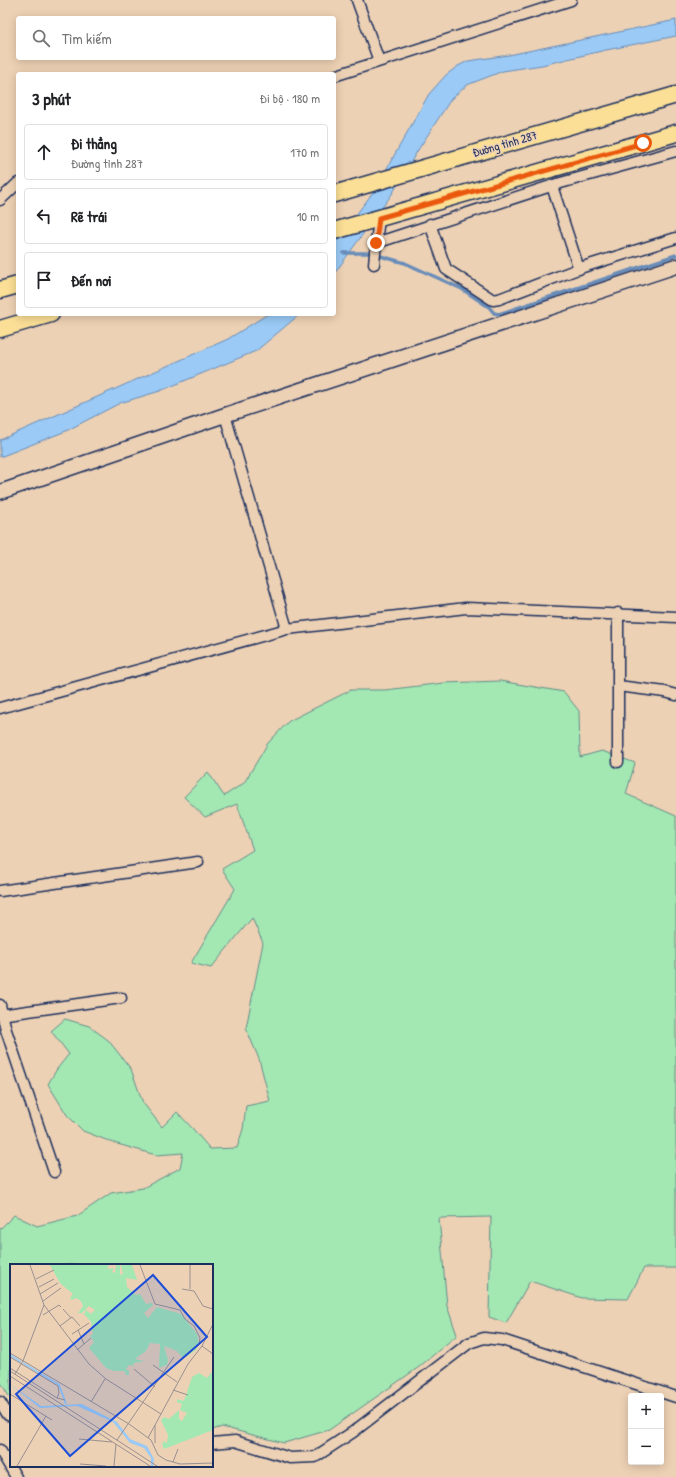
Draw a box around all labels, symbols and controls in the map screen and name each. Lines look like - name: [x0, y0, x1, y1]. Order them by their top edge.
- search box: [16, 16, 336, 60]
- icon: search: [30, 27, 52, 49]
- text: Tìm kiếm: [62, 28, 112, 49]
- text: 3 phút: [32, 87, 71, 110]
- text: Đi bộ · 180 m: [260, 89, 320, 107]
- street label: Đường tỉnh 287: [471, 126, 539, 161]
- text: Đi thẳng: [71, 133, 117, 154]
- route start: [634, 134, 652, 152]
- icon: ahead: [33, 141, 55, 163]
- text: 170 m: [290, 143, 319, 161]
- text: Đường tỉnh 287: [71, 154, 143, 172]
- icon: left: [33, 205, 55, 227]
- text: Rẽ trái: [71, 206, 107, 227]
- text: 10 m: [297, 207, 319, 225]
- route end: [367, 234, 385, 252]
- icon: arrive: [33, 269, 55, 291]
- text: Đến nơi: [71, 270, 112, 291]
- inset map: [10, 1264, 213, 1467]
- map controls: [628, 1393, 664, 1465]
- button: +: [628, 1393, 664, 1429]
- button: −: [628, 1429, 664, 1465]

